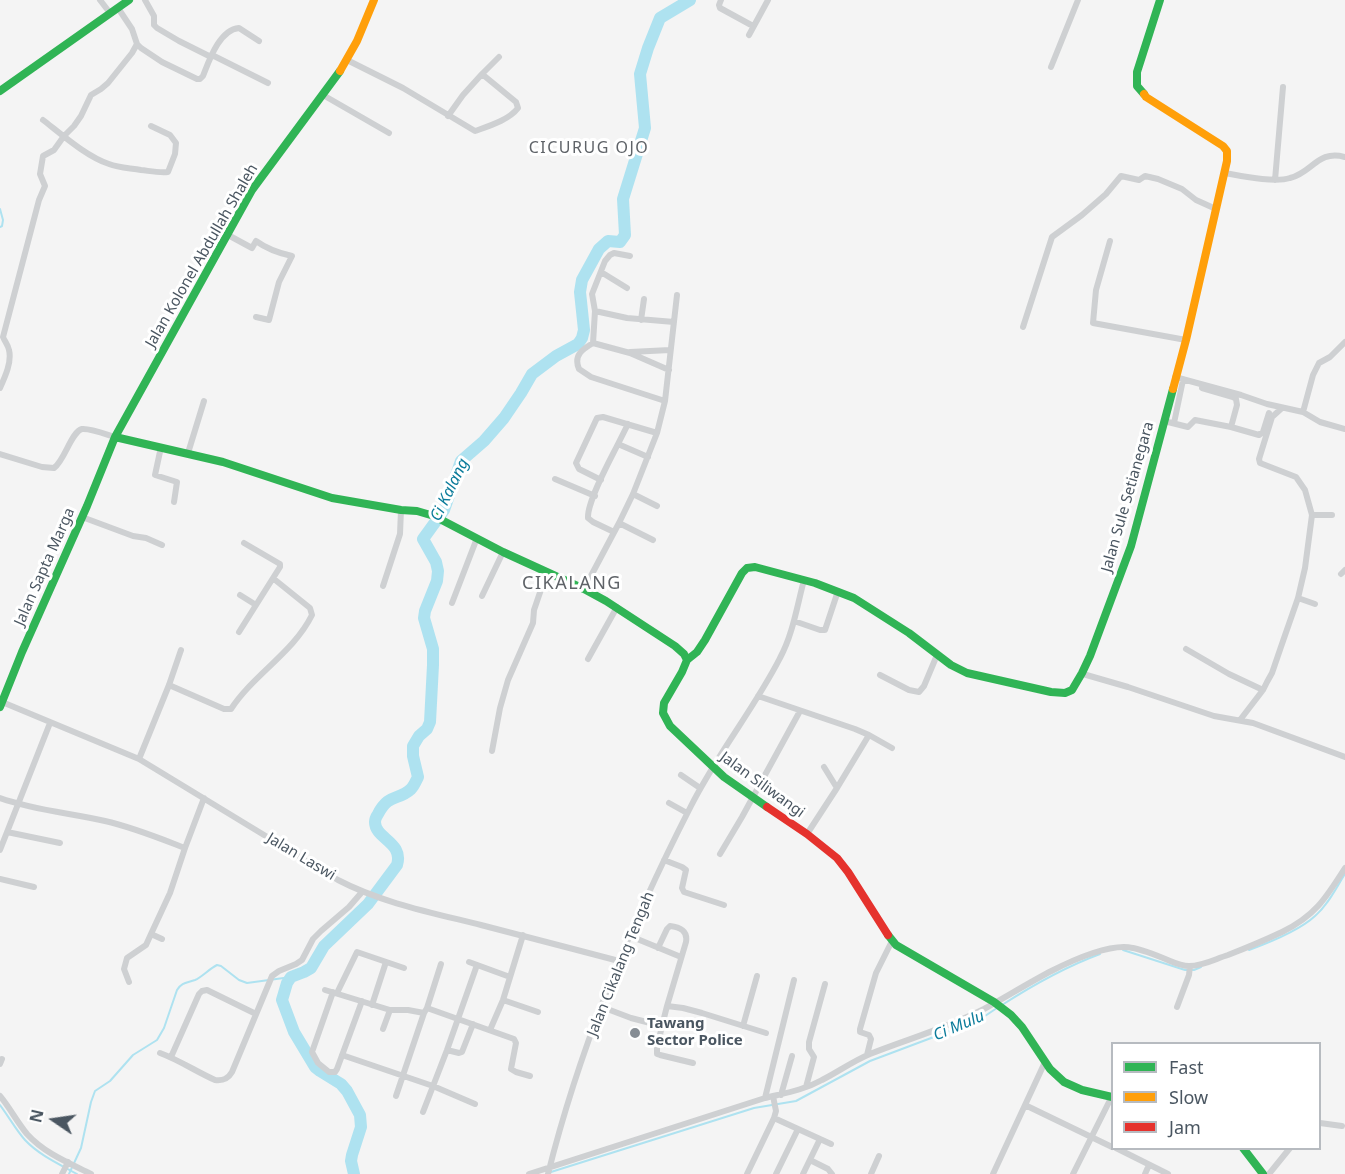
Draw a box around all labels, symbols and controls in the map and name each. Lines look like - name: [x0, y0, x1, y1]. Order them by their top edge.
- district label: CICURUG OJO: [529, 138, 649, 158]
- street label: Jalan Kolonel Abdullah Shaleh: [142, 161, 262, 351]
- street label: Jalan Sule Setianegara: [1098, 420, 1158, 574]
- water label: Ci Kalang: [427, 455, 473, 525]
- street label: Jalan Sapta Marga: [11, 505, 79, 629]
- district label: CIKALANG: [522, 573, 622, 595]
- street label: Jalan Siliwangi: [716, 748, 808, 822]
- street label: Jalan Laswi: [263, 829, 339, 885]
- street label: Jalan Cikalang Tengah: [584, 889, 658, 1039]
- water label: Ci Mulu: [930, 1007, 988, 1045]
- place label: Tawang Sector Police: [647, 1015, 743, 1050]
- marker: Tawang Sector Police: [628, 1026, 642, 1040]
- legend: [1111, 1042, 1321, 1150]
- text: Fast: [1169, 1055, 1204, 1079]
- text: Slow: [1169, 1085, 1208, 1109]
- north arrow: [24, 1090, 84, 1150]
- text: N: [24, 1107, 49, 1125]
- text: Jam: [1169, 1115, 1201, 1139]

